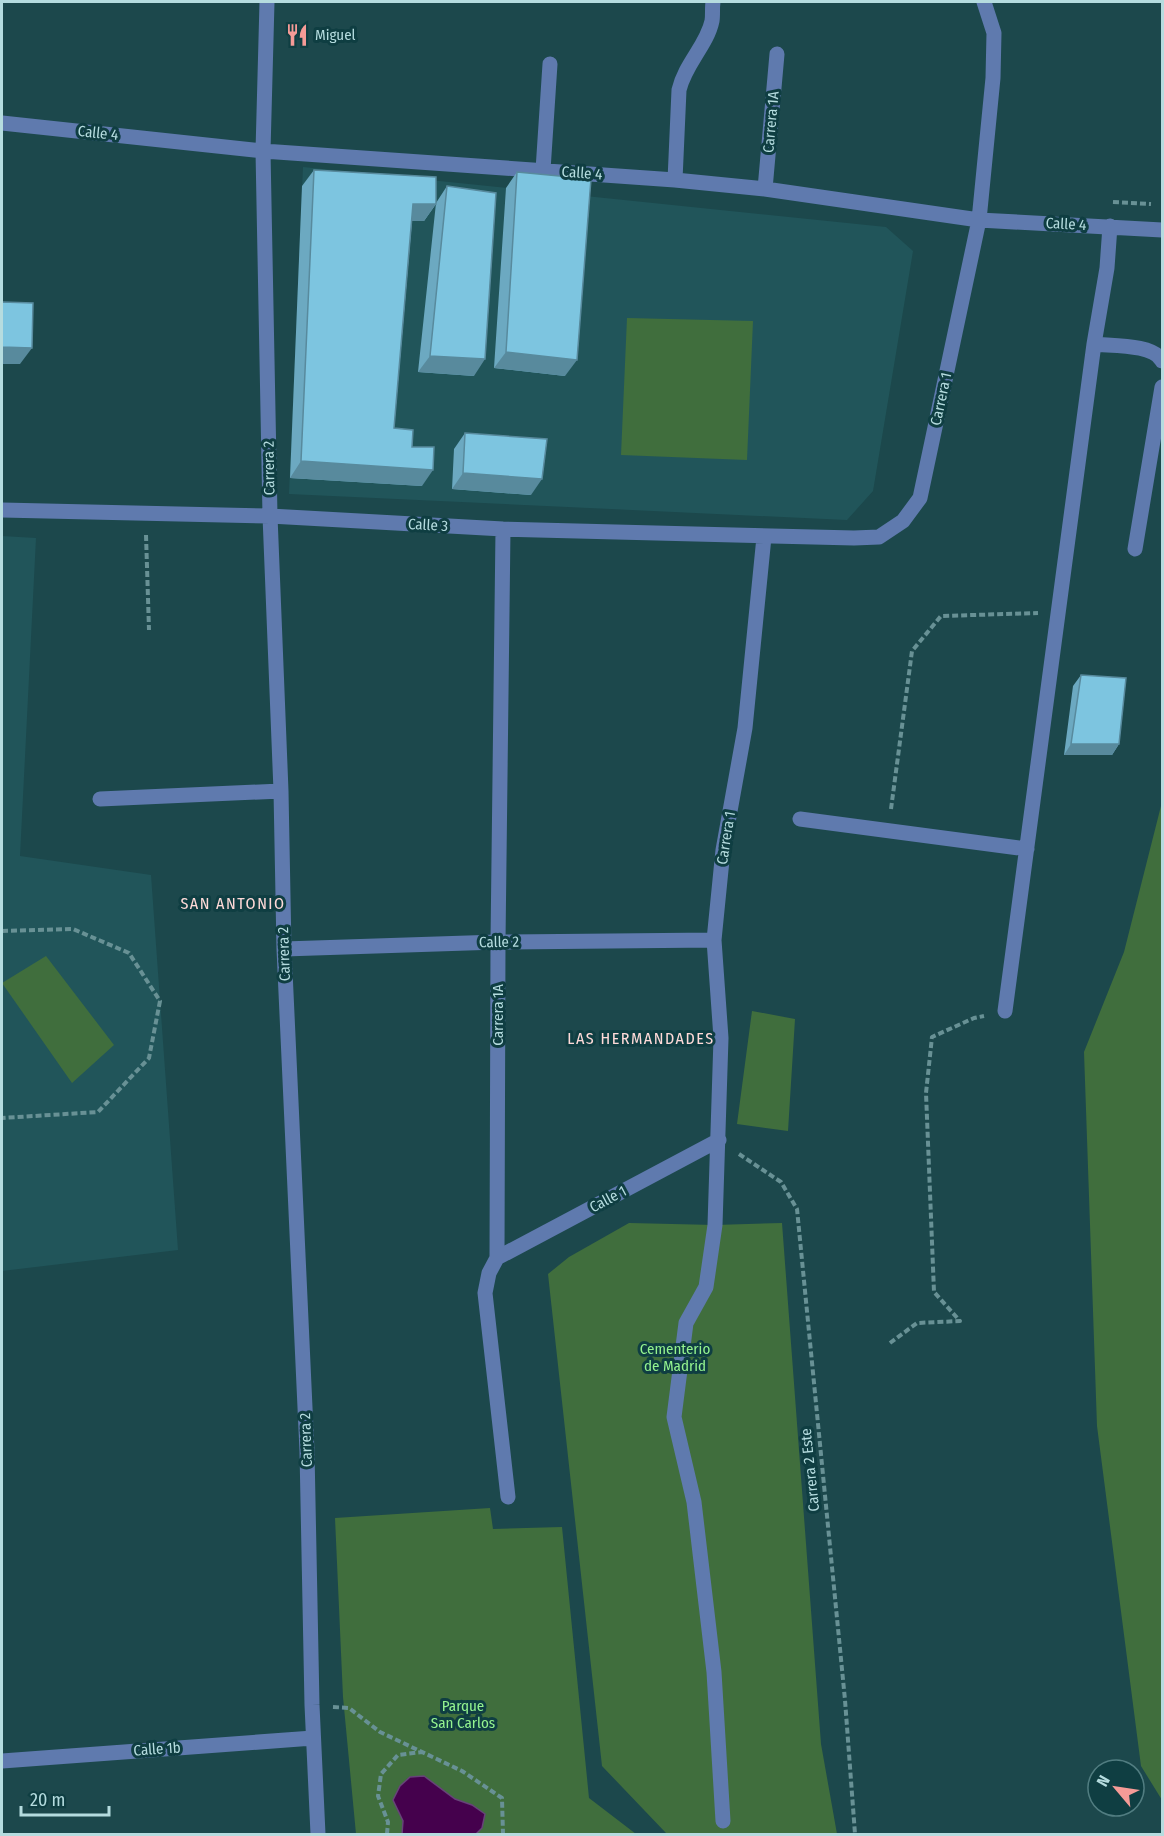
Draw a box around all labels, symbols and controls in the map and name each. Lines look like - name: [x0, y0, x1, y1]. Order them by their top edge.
- restaurant icon: Miguel: [284, 22, 310, 48]
- place label: Miguel: [315, 26, 356, 44]
- street label: Carrera 1A: [759, 90, 783, 154]
- street label: Calle 4: [77, 122, 119, 144]
- street label: Calle 4: [561, 163, 603, 183]
- street label: Calle 4: [1045, 214, 1087, 234]
- street label: Carrera 1: [927, 371, 955, 427]
- street label: Carrera 2: [260, 440, 278, 495]
- street label: Calle 3: [407, 515, 449, 535]
- street label: Carrera 1: [713, 810, 739, 866]
- district label: SAN ANTONIO: [180, 894, 286, 913]
- street label: Carrera 2: [274, 926, 294, 982]
- street label: Calle 2: [479, 933, 520, 951]
- street label: Carrera 1A: [489, 984, 507, 1046]
- district label: LAS HERMANDADES: [567, 1029, 715, 1048]
- street label: Calle 1: [586, 1182, 630, 1216]
- park label: Cementerio de Madrid: [640, 1340, 710, 1375]
- street label: Carrera 2: [296, 1412, 316, 1468]
- street label: Carrera 2 Este: [797, 1428, 823, 1512]
- park label: Parque San Carlos: [431, 1697, 495, 1732]
- street label: Calle 1b: [133, 1738, 181, 1760]
- north arrow: [1086, 1758, 1146, 1818]
- text: N: [1093, 1772, 1114, 1790]
- scale bar: [21, 1779, 110, 1817]
- text: 20 m: [30, 1789, 65, 1811]

